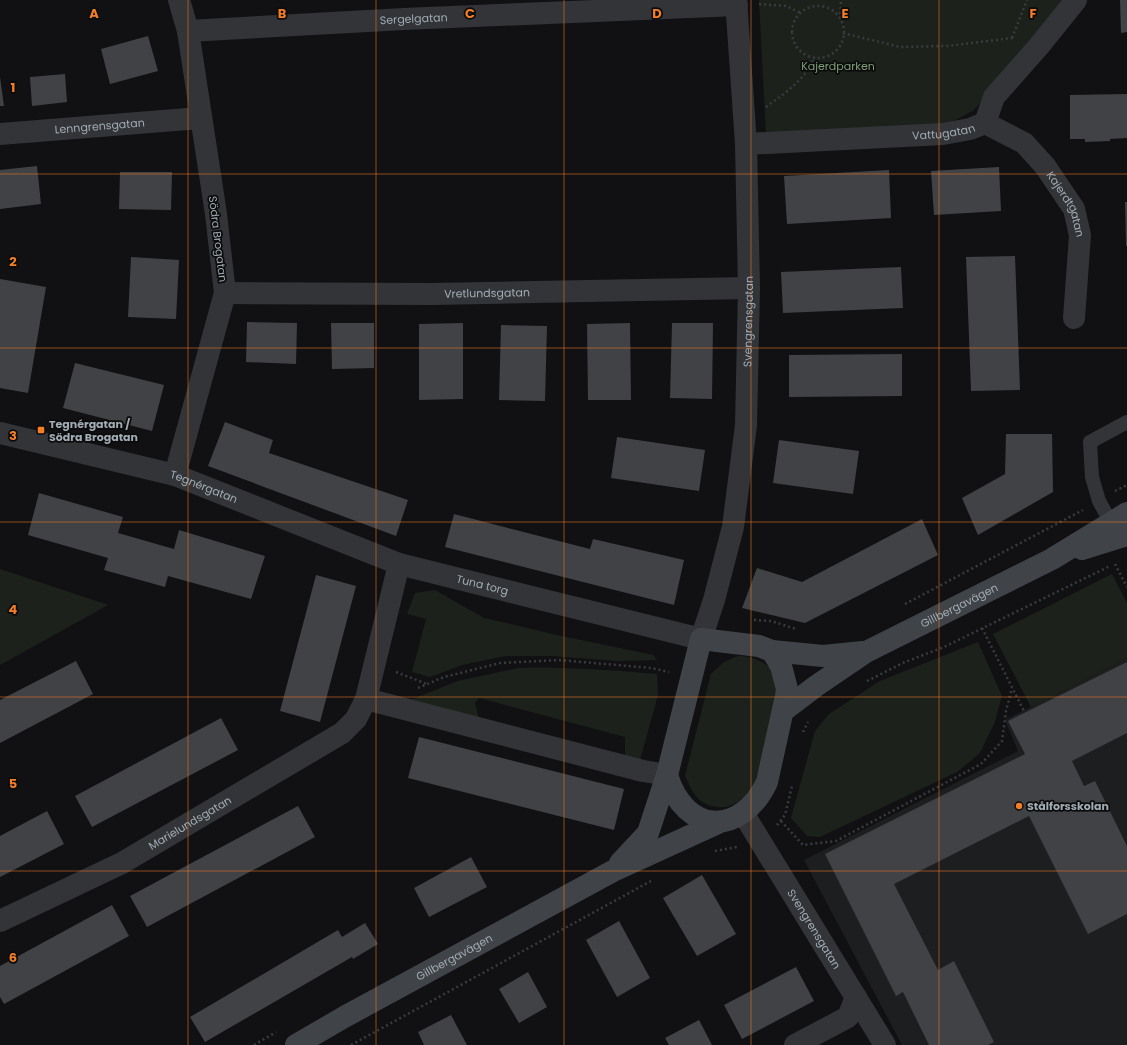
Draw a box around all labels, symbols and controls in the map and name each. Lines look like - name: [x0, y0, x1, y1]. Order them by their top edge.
- text: A: [89, 4, 99, 23]
- text: B: [278, 4, 287, 23]
- text: C: [465, 4, 475, 23]
- text: D: [652, 4, 662, 23]
- text: E: [841, 4, 849, 23]
- text: F: [1029, 4, 1037, 23]
- street label: Sergelgatan: [379, 9, 448, 28]
- park label: Kajerdparken: [801, 58, 875, 74]
- text: 1: [11, 78, 15, 97]
- street label: Lenngrensgatan: [54, 114, 145, 138]
- street label: Vattugatan: [912, 120, 978, 144]
- street label: Kajerdtgatan: [1043, 168, 1088, 238]
- street label: Södra Brogatan: [205, 195, 231, 283]
- text: 2: [9, 252, 17, 271]
- street label: Svengrensgatan: [739, 276, 757, 367]
- street label: Vretlundsgatan: [444, 284, 530, 302]
- place label: Tegnérgatan / Södra Brogatan: [49, 416, 138, 445]
- marker: Tegnérgatan / Södra Brogatan: [36, 425, 46, 435]
- text: 3: [9, 426, 17, 445]
- street label: Tegnérgatan: [169, 466, 240, 507]
- street label: Tuna torg: [455, 571, 510, 599]
- street label: Gillbergavägen: [918, 579, 1001, 632]
- text: 4: [9, 600, 18, 619]
- text: 5: [9, 774, 17, 793]
- street label: Marielundsgatan: [145, 792, 234, 854]
- place label: Stålforsskolan: [1027, 798, 1109, 814]
- marker: Stålforsskolan: [1014, 801, 1024, 811]
- street label: Svengrensgatan: [783, 886, 845, 972]
- street label: Gillbergavägen: [413, 930, 495, 984]
- text: 6: [9, 948, 17, 967]

